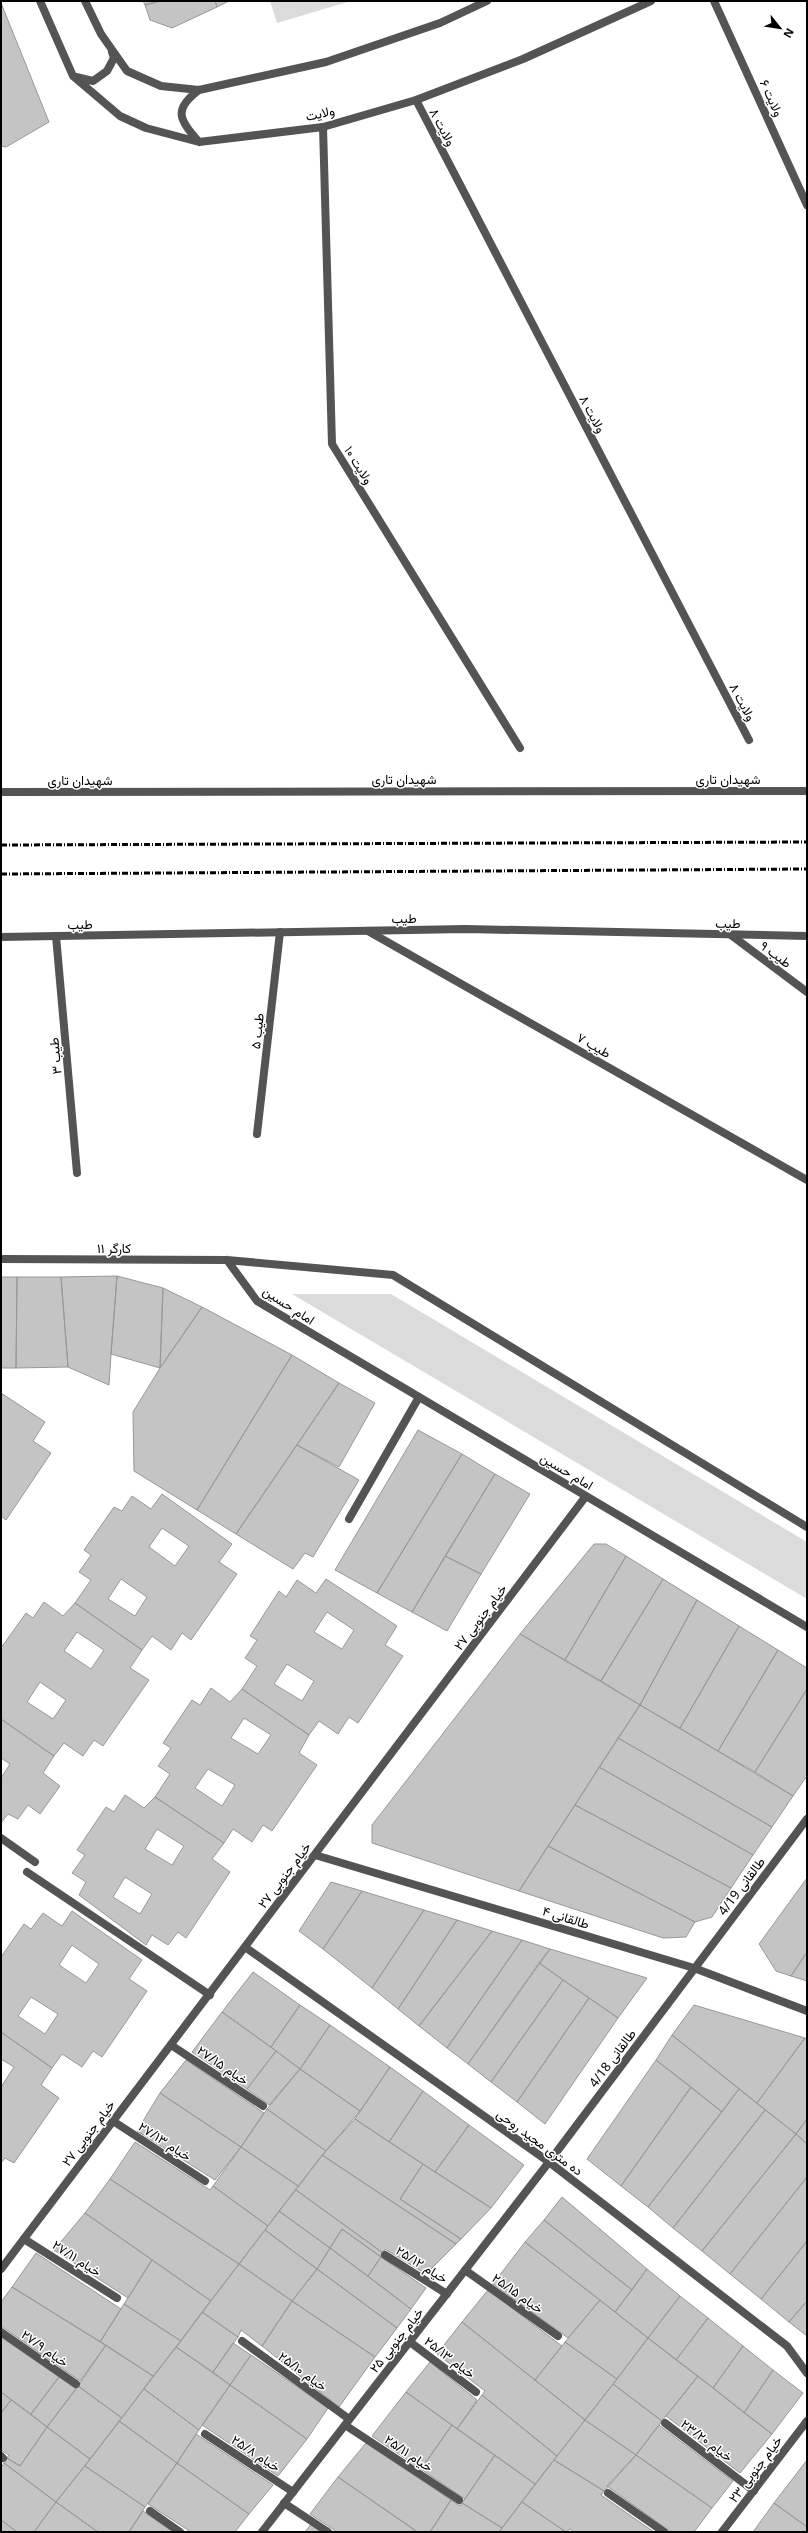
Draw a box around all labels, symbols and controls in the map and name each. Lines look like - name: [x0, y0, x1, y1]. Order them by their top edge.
- north arrow: [760, 8, 800, 48]
- text: N: [780, 26, 798, 41]
- street label: ولایت ۶: [756, 77, 788, 120]
- street label: ولایت: [304, 101, 336, 125]
- street label: ولایت ۸: [426, 105, 461, 149]
- street label: ولایت ۸: [576, 392, 611, 436]
- street label: ولایت ۱۰: [340, 442, 378, 488]
- street label: ولایت ۸: [726, 680, 761, 724]
- street label: شهیدان تاری: [372, 770, 436, 788]
- street label: شهیدان تاری: [696, 770, 760, 788]
- street label: شهیدان تاری: [48, 771, 112, 789]
- street label: طیب: [391, 909, 417, 927]
- street label: طیب: [715, 914, 741, 932]
- street label: طیب: [67, 915, 93, 933]
- street label: طیب ۹: [757, 936, 795, 972]
- street label: طیب ۵: [246, 1012, 268, 1050]
- street label: طیب ۷: [574, 1028, 614, 1062]
- street label: طیب ۳: [44, 1037, 66, 1075]
- street label: کارگر ۱۱: [97, 1239, 131, 1257]
- street label: امام حسین: [259, 1281, 319, 1329]
- street label: امام حسین: [537, 1448, 597, 1494]
- street label: خیام جنوبی ۲۷: [449, 1580, 511, 1654]
- street label: خیام جنوبی ۲۷: [253, 1838, 315, 1912]
- street label: طالقانی 4/19: [713, 1853, 769, 1919]
- street label: طالقانی ۴: [540, 1901, 592, 1933]
- street label: طالقانی 4/18: [584, 2025, 640, 2091]
- street label: خیام ۲۷/۱۵: [194, 2041, 253, 2089]
- street label: خیام جنوبی ۲۷: [57, 2096, 119, 2170]
- street label: ده متری مجید روحی: [493, 2105, 587, 2179]
- street label: خیام ۲۷/۱۳: [135, 2117, 195, 2165]
- street label: خیام ۲۷/۱۱: [49, 2236, 105, 2281]
- street label: خیام ۲۵/۱۲: [393, 2241, 452, 2287]
- street label: خیام ۲۵/۱۵: [489, 2269, 547, 2317]
- street label: خیام جنوبی ۲۵: [365, 2303, 427, 2376]
- street label: خیام ۲۷/۹: [18, 2325, 72, 2371]
- street label: خیام ۲۵/۱۳: [421, 2332, 479, 2382]
- street label: خیام ۲۵/۱۰: [275, 2347, 331, 2395]
- street label: خیام ۲۳/۲۰: [677, 2415, 737, 2466]
- street label: خیام ۲۵/۸: [228, 2430, 284, 2476]
- street label: خیام ۲۵/۱۱: [381, 2430, 437, 2476]
- street label: خیام جنوبی ۲۳: [724, 2432, 786, 2506]

